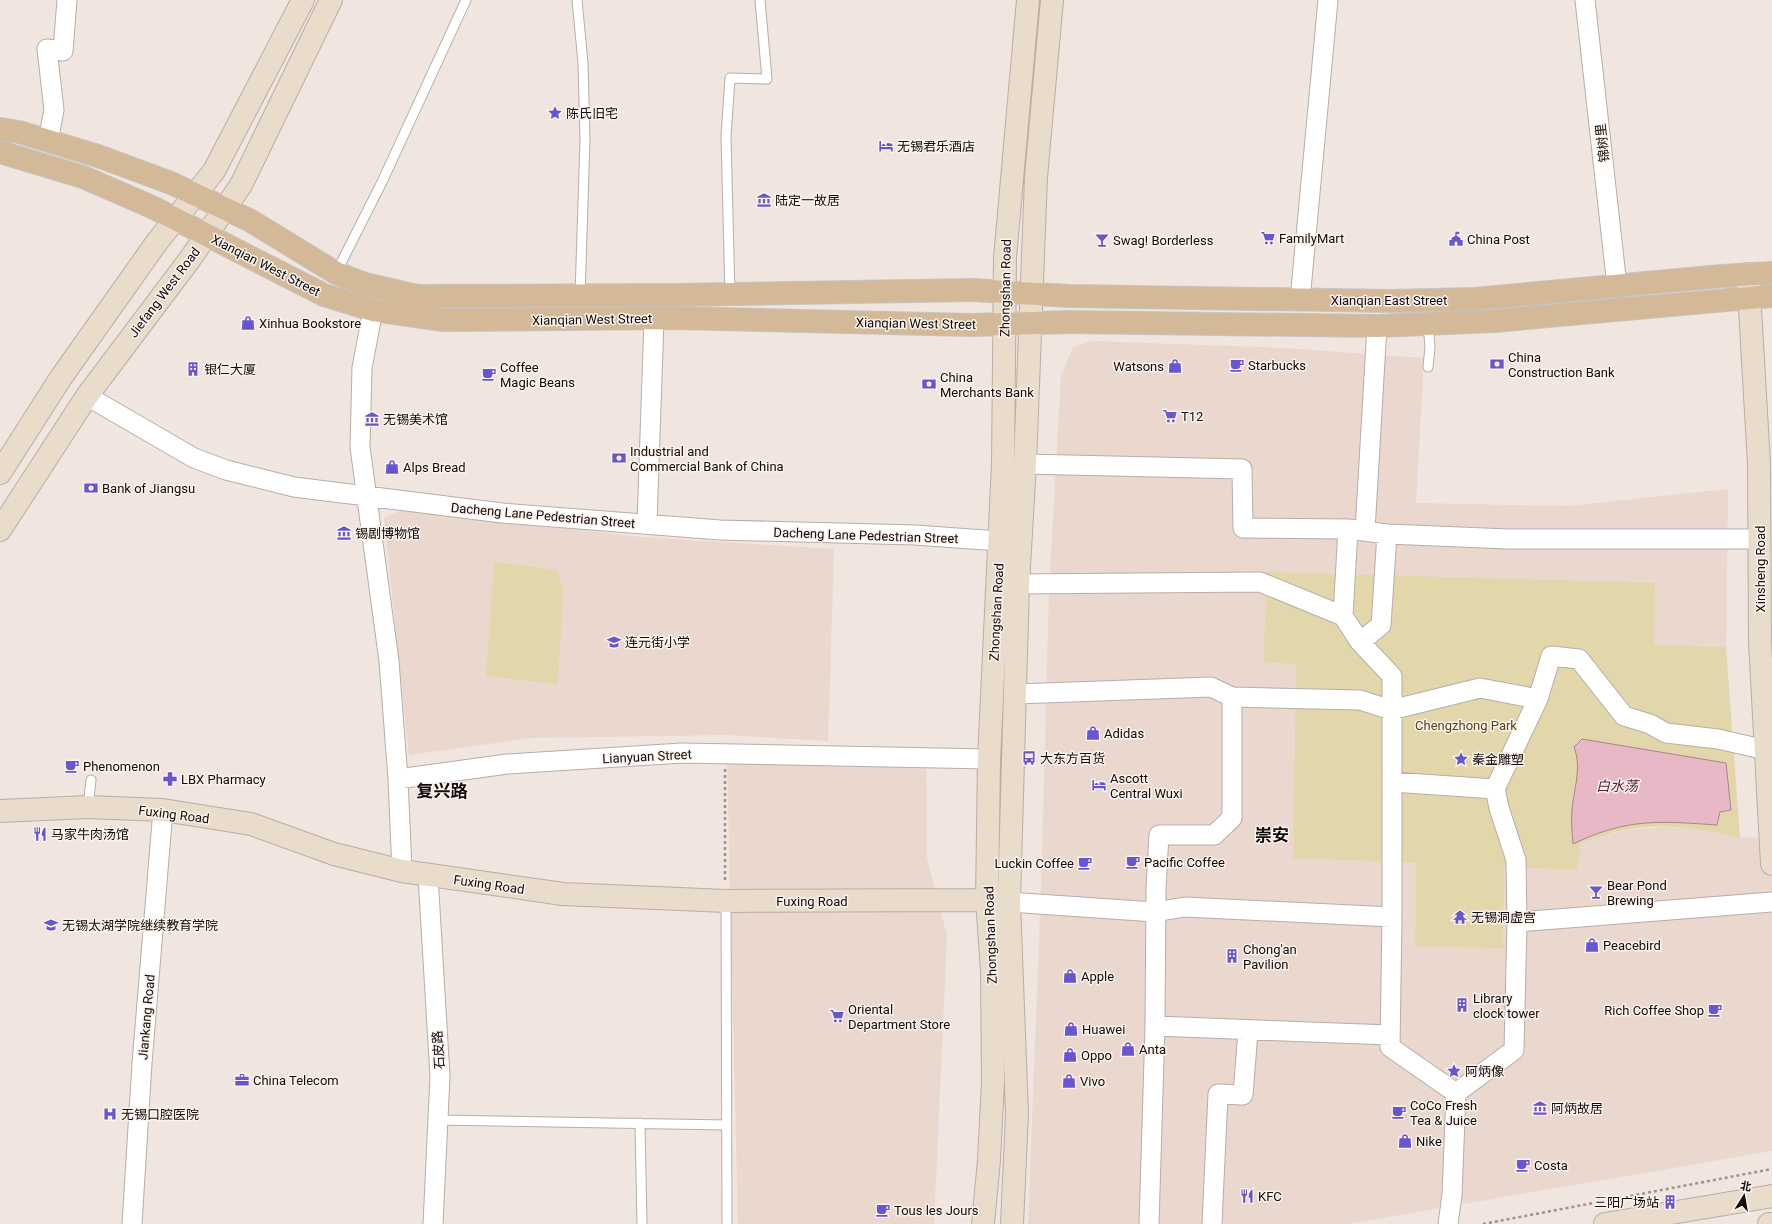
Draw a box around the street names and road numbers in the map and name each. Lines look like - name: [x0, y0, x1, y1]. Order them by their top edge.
- street label: 锦树里: [1593, 123, 1612, 163]
- street label: Xianqian West Street: [209, 231, 323, 299]
- street label: Zhongshan Road: [997, 239, 1014, 337]
- street label: Jiefang West Road: [126, 244, 203, 340]
- street label: Xianqian East Street: [1331, 293, 1447, 308]
- street label: Xianqian West Street: [532, 311, 652, 328]
- street label: Xianqian West Street: [856, 315, 976, 332]
- street label: Dacheng Lane Pedestrian Street: [450, 500, 636, 531]
- street label: Dacheng Lane Pedestrian Street: [773, 525, 959, 546]
- street label: Xinsheng Road: [1753, 526, 1768, 612]
- street label: Zhongshan Road: [986, 563, 1007, 661]
- street label: Lianyuan Street: [602, 747, 692, 766]
- street label: Fuxing Road: [138, 803, 210, 826]
- street label: Fuxing Road: [453, 872, 525, 897]
- street label: Zhongshan Road: [981, 886, 1000, 984]
- street label: Fuxing Road: [776, 894, 848, 909]
- street label: Jiankang Road: [135, 974, 158, 1060]
- street label: 石皮路: [430, 1030, 447, 1070]

